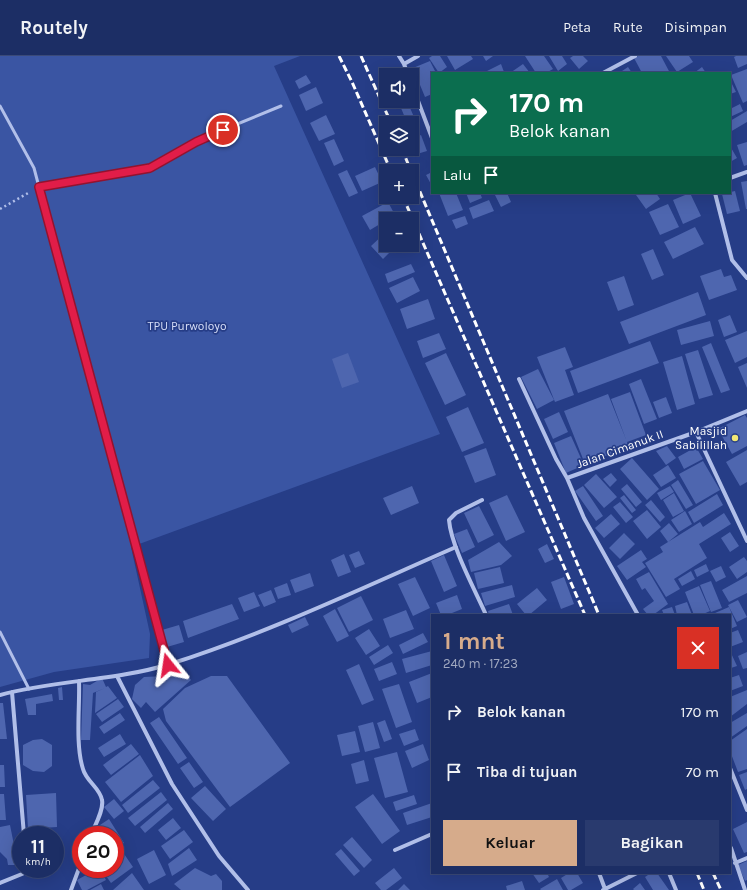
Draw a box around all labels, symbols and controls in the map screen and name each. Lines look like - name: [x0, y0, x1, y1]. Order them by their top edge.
- text: Routely: [20, 17, 88, 39]
- text: Peta: [563, 19, 591, 36]
- text: Rute: [613, 19, 643, 36]
- text: Disimpan: [665, 19, 727, 36]
- map controls: [379, 68, 419, 252]
- button: sound: [379, 68, 419, 108]
- text: 170 m: [509, 86, 584, 119]
- icon: right: [443, 88, 495, 140]
- pin: [206, 113, 240, 147]
- button: layers: [379, 116, 419, 156]
- icon: arrive: [212, 119, 234, 141]
- text: Belok kanan: [509, 120, 610, 142]
- button: +: [379, 164, 419, 204]
- icon: arrive: [480, 164, 502, 186]
- text: Lalu: [443, 166, 472, 184]
- button: −: [379, 212, 419, 252]
- park label: TPU Purwoloyo: [148, 319, 226, 333]
- place label: Masjid Sabilillah: [675, 424, 727, 452]
- street label: Jalan Cimanuk II: [575, 427, 665, 471]
- marker: Masjid Sabilillah: [730, 433, 740, 443]
- text: 1 mnt: [443, 627, 505, 655]
- button: close: [677, 627, 719, 669]
- position arrow: [147, 644, 189, 686]
- text: 240 m · 17:23: [443, 656, 518, 671]
- icon: right: [443, 701, 465, 723]
- text: Belok kanan: [477, 703, 566, 721]
- text: 170 m: [681, 703, 719, 721]
- icon: arrive: [443, 761, 465, 783]
- text: Tiba di tujuan: [477, 763, 577, 781]
- text: 70 m: [685, 763, 719, 781]
- button: Keluar: [443, 820, 577, 866]
- button: Bagikan: [585, 820, 719, 866]
- speed limit sign: 20: [72, 826, 124, 878]
- text: 11: [31, 835, 45, 858]
- text: km/h: [25, 856, 51, 868]

